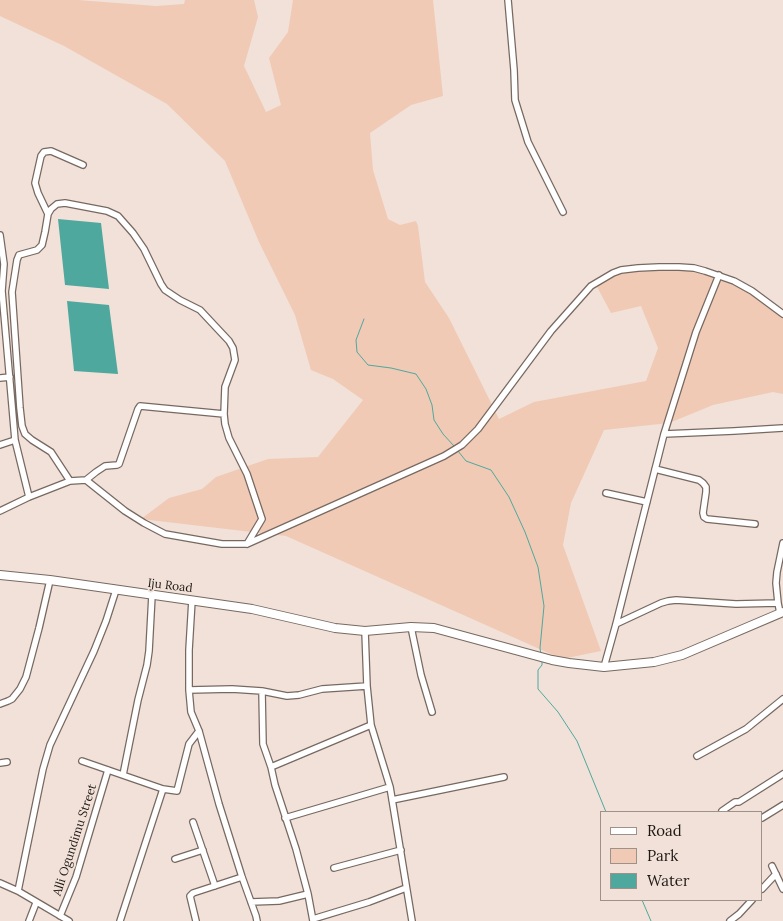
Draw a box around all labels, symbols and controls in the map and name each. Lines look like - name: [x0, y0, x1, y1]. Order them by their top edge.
- street label: Iju Road: [147, 576, 193, 596]
- street label: Alli Ogundimu Street: [50, 782, 100, 898]
- legend: [600, 811, 763, 901]
- text: Road: [647, 821, 682, 840]
- text: Park: [647, 846, 678, 865]
- text: Water: [647, 871, 689, 890]

